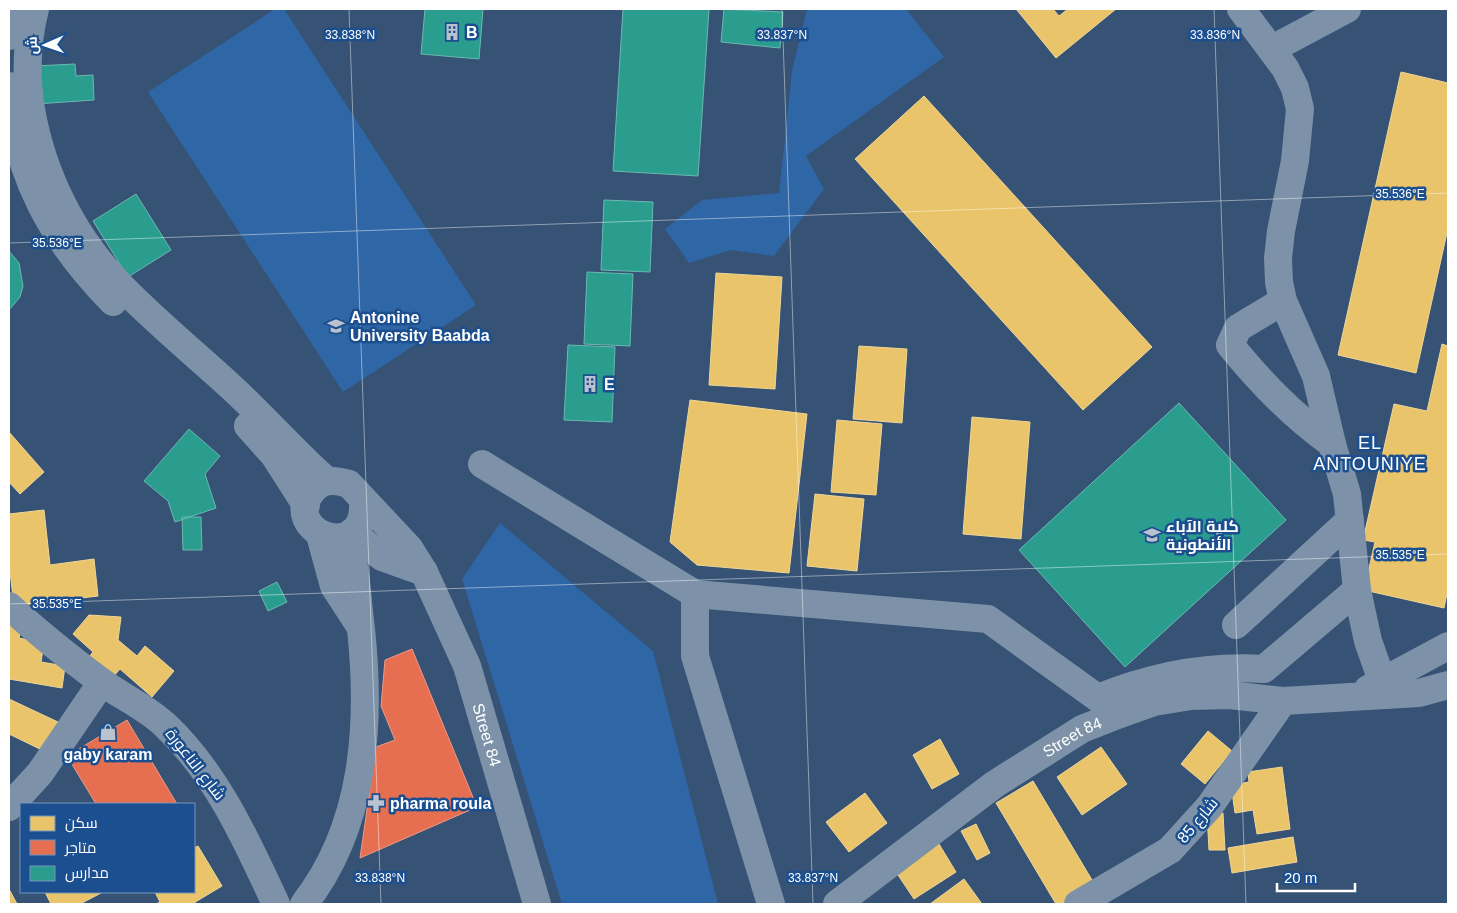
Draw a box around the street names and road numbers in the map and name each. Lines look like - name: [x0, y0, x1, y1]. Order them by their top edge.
- street label: Street 84: [469, 701, 504, 769]
- street label: Street 84: [1040, 714, 1104, 761]
- street label: شارع الناعورة: [160, 725, 229, 805]
- street label: شارع 85: [1174, 794, 1223, 848]

